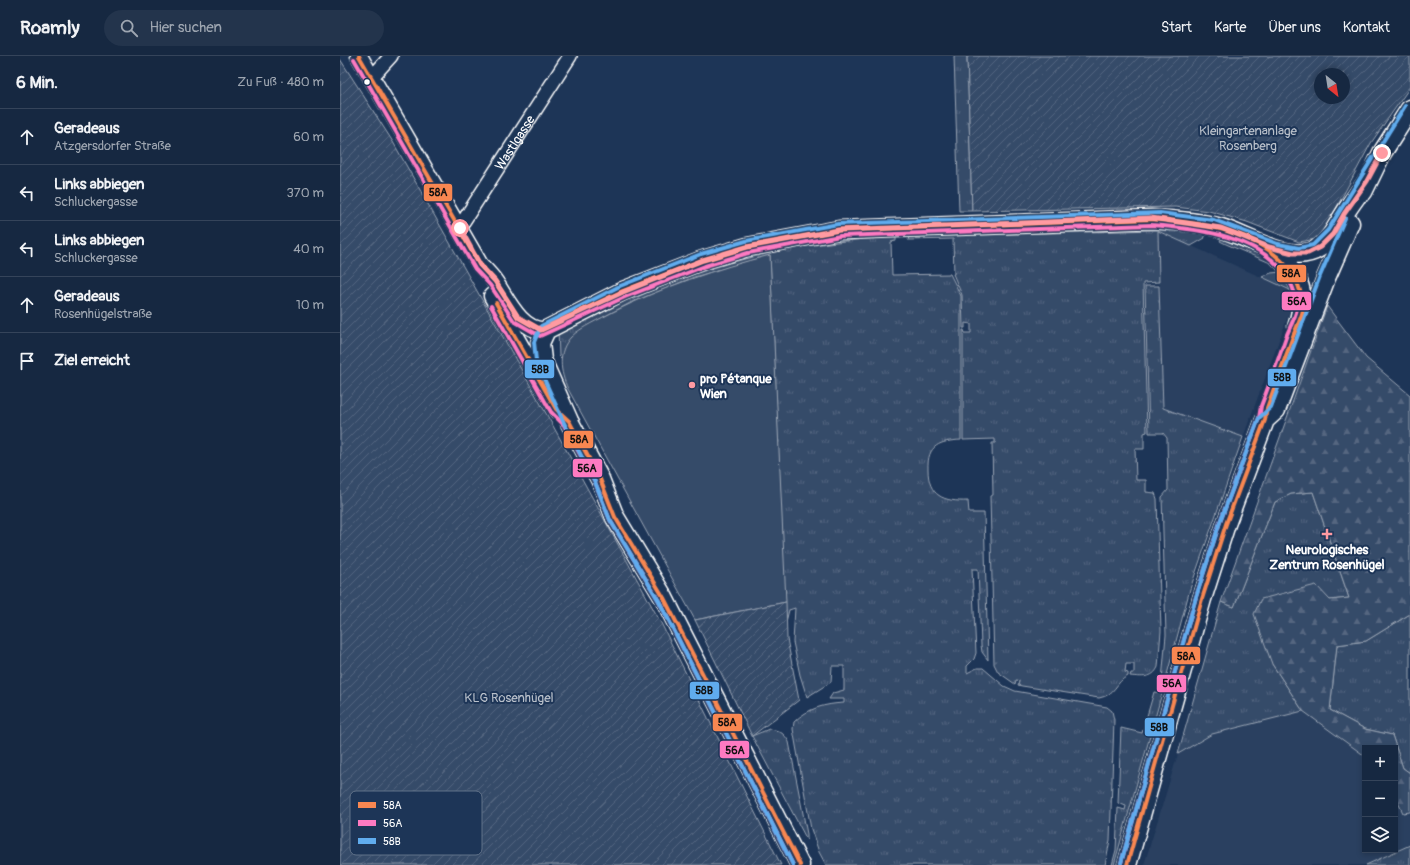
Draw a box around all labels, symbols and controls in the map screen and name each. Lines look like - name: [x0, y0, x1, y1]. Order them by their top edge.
- search box: [104, 10, 384, 46]
- text: Roamly: [20, 16, 80, 40]
- icon: search: [118, 17, 140, 39]
- text: Hier suchen: [150, 18, 222, 37]
- text: Start: [1161, 19, 1192, 36]
- text: Karte: [1214, 19, 1246, 36]
- text: Über uns: [1268, 19, 1321, 36]
- text: Kontakt: [1343, 19, 1390, 36]
- north arrow: [1314, 68, 1350, 104]
- text: 6 Min.: [16, 72, 58, 93]
- text: Zu Fuß · 480 m: [237, 74, 324, 90]
- unlabelled marker: [362, 77, 372, 87]
- street label: Wastlgasse: [492, 112, 539, 173]
- text: Geradeaus: [54, 119, 120, 138]
- park label: Kleingartenanlage Rosenberg: [1199, 123, 1298, 154]
- icon: ahead: [16, 126, 38, 148]
- text: 60 m: [293, 129, 324, 145]
- text: Atzgersdorfer Straße: [54, 138, 171, 154]
- route end: [1373, 144, 1391, 162]
- text: Links abbiegen: [54, 175, 145, 194]
- icon: left: [16, 182, 38, 204]
- line badge: 58A: [423, 183, 453, 202]
- text: 370 m: [287, 185, 324, 201]
- text: 58A: [429, 186, 448, 199]
- text: Schluckergasse: [54, 194, 138, 210]
- route start: [451, 219, 469, 237]
- text: Links abbiegen: [54, 231, 145, 250]
- icon: left: [16, 238, 38, 260]
- text: 40 m: [293, 241, 324, 257]
- text: Schluckergasse: [54, 250, 138, 266]
- line badge: 58A: [1276, 264, 1307, 283]
- text: 58A: [1282, 267, 1301, 280]
- text: Geradeaus: [54, 287, 120, 306]
- line badge: 56A: [1281, 291, 1312, 311]
- icon: ahead: [16, 294, 38, 316]
- text: 56A: [1287, 295, 1308, 308]
- text: 10 m: [296, 297, 324, 313]
- text: Rosenhügelstraße: [54, 306, 152, 322]
- icon: arrive: [16, 350, 38, 372]
- text: Ziel erreicht: [54, 351, 130, 370]
- line badge: 58B: [524, 359, 555, 379]
- text: 58B: [531, 363, 549, 376]
- line badge: 58B: [1267, 368, 1297, 387]
- place label: pro Pétanque Wien: [700, 371, 772, 402]
- text: 58B: [1273, 371, 1291, 384]
- marker: pro Pétanque Wien: [687, 380, 697, 390]
- line badge: 58A: [563, 430, 594, 449]
- text: 58A: [570, 433, 589, 446]
- line badge: 56A: [572, 458, 603, 478]
- text: 56A: [577, 462, 598, 475]
- marker: Neurologisches Zentrum Rosenhügel: [1321, 528, 1333, 540]
- place label: Neurologisches Zentrum Rosenhügel: [1269, 542, 1385, 573]
- line badge: 58A: [1171, 646, 1201, 665]
- text: 58A: [1177, 650, 1196, 663]
- line badge: 56A: [1156, 674, 1187, 693]
- text: 56A: [1162, 677, 1183, 690]
- line badge: 58B: [689, 681, 720, 700]
- text: 58B: [695, 684, 713, 697]
- park label: KLG Rosenhügel: [464, 690, 554, 706]
- line badge: 58A: [712, 713, 743, 732]
- text: 58A: [718, 716, 737, 729]
- line badge: 58B: [1144, 717, 1175, 737]
- text: 58B: [1150, 721, 1168, 734]
- line badge: 56A: [719, 740, 750, 759]
- text: 56A: [725, 744, 746, 757]
- map controls: [1362, 745, 1398, 853]
- button: +: [1362, 745, 1398, 781]
- button: −: [1362, 781, 1398, 817]
- legend: [350, 791, 482, 855]
- text: 58A: [383, 799, 402, 812]
- text: 56A: [383, 817, 403, 830]
- button: layers: [1362, 817, 1398, 853]
- text: 58B: [383, 835, 401, 848]

